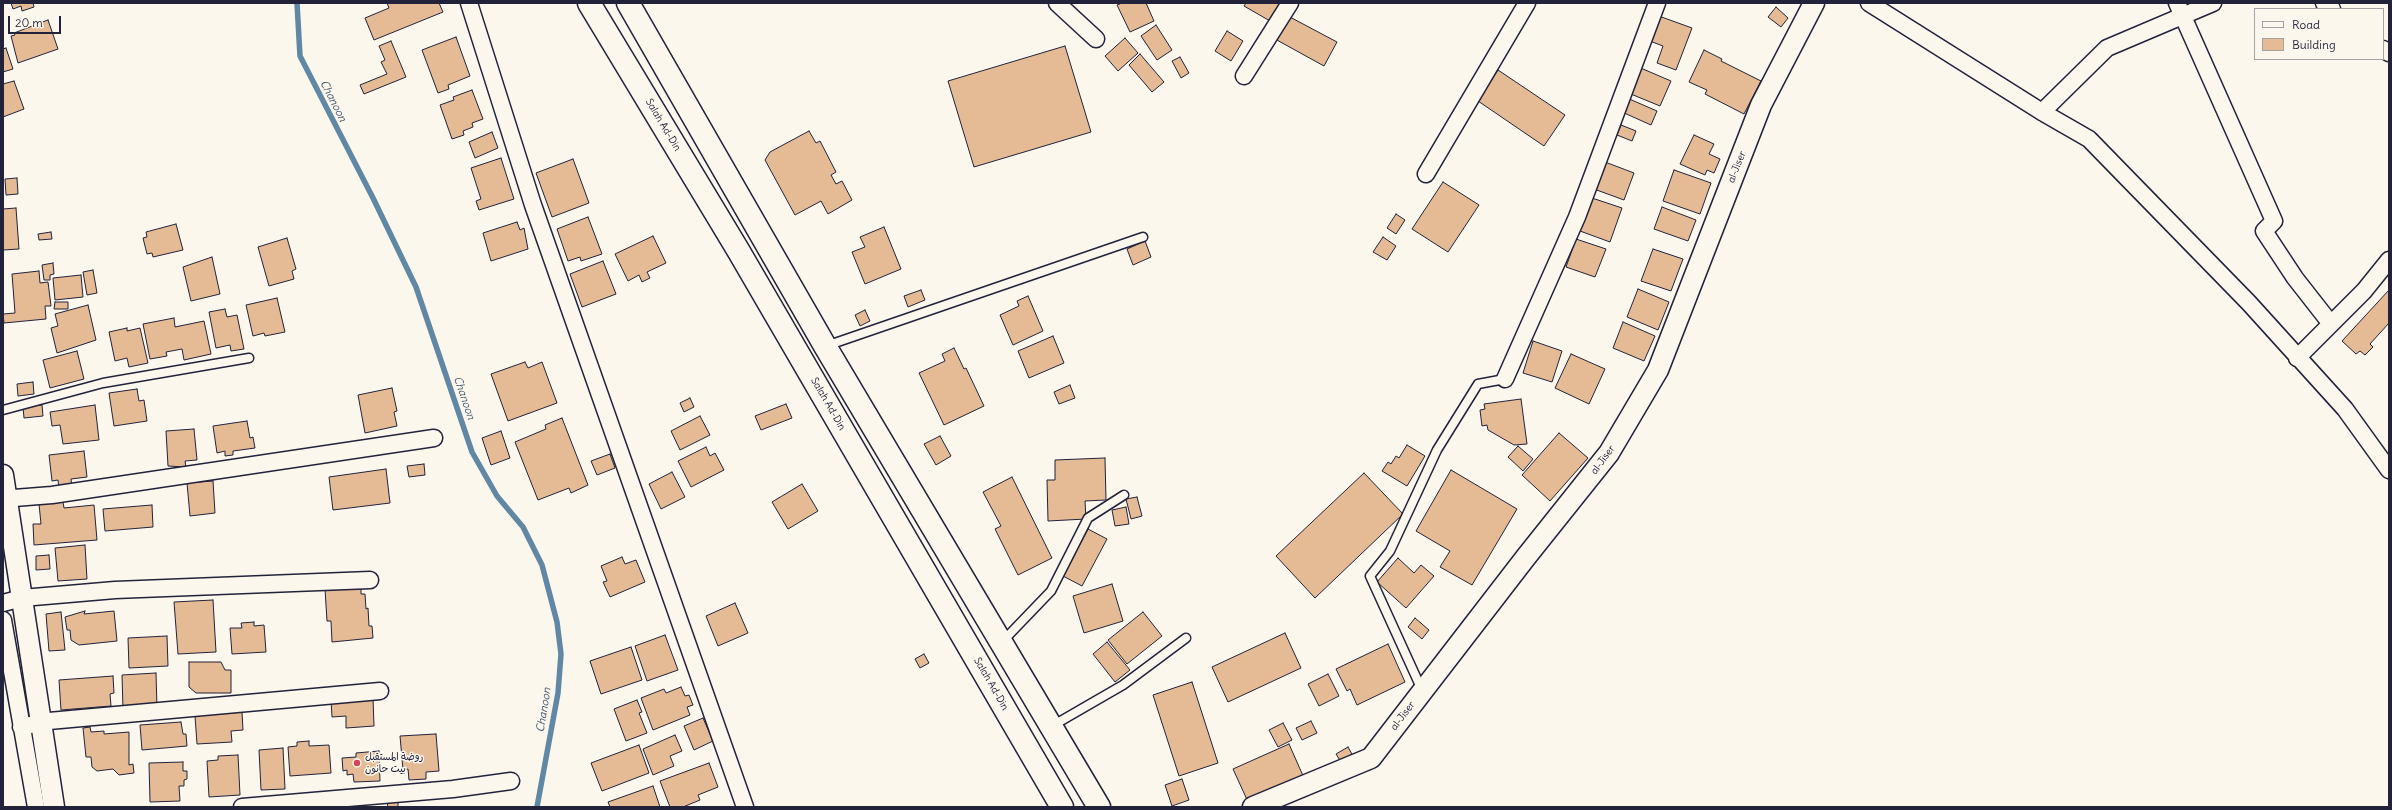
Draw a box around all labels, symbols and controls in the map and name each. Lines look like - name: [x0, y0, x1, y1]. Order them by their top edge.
- scale bar: [10, 8, 63, 34]
- legend: [2254, 8, 2384, 60]
- text: 20 m: [15, 15, 43, 30]
- text: Road: [2292, 17, 2320, 32]
- text: Building: [2292, 37, 2336, 52]
- water label: Chanoon: [317, 78, 349, 124]
- street label: Salah Ad-Din: [643, 97, 683, 153]
- street label: al-Jiser: [1725, 149, 1749, 185]
- water label: Chanoon: [450, 375, 478, 421]
- street label: Salah Ad-Din: [808, 375, 848, 433]
- street label: al-Jiser: [1588, 443, 1618, 477]
- street label: Salah Ad-Din: [971, 655, 1011, 713]
- water label: Chanoon: [534, 687, 554, 733]
- street label: al-Jiser: [1388, 699, 1418, 733]
- place label: روضة المستقبل بيت حانون: [365, 751, 423, 774]
- marker: روضة المستقبل بيت حانون: [352, 758, 362, 768]

